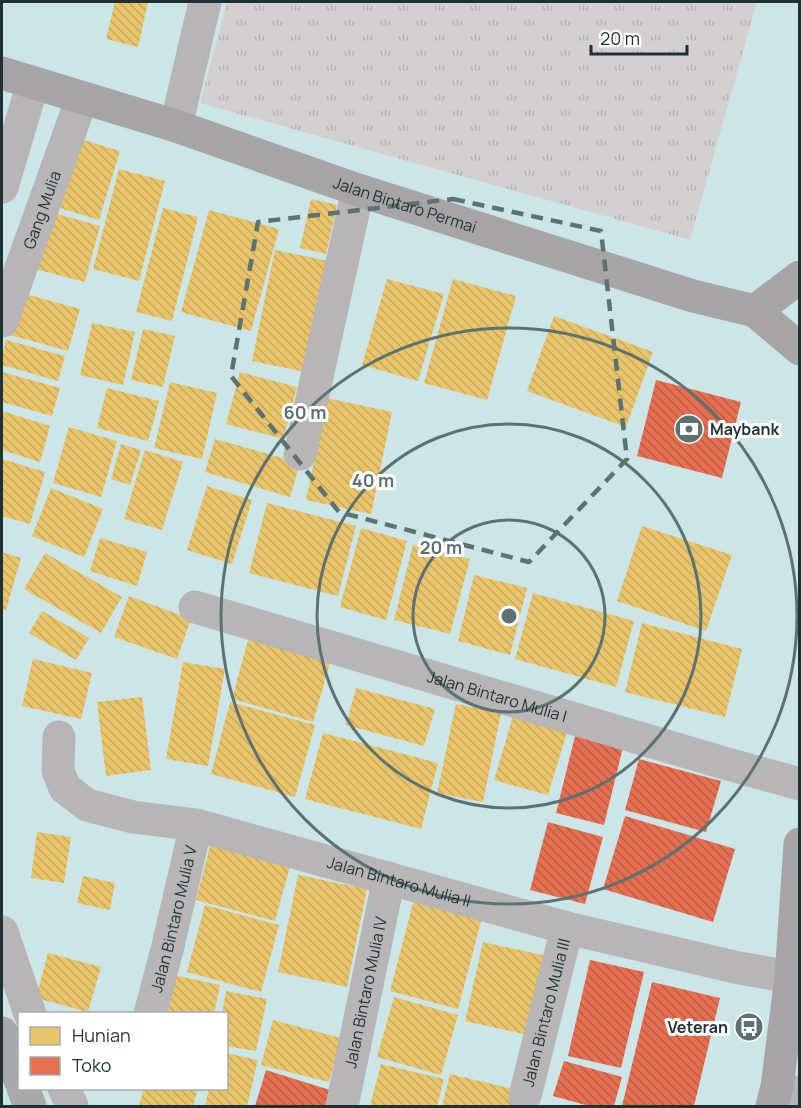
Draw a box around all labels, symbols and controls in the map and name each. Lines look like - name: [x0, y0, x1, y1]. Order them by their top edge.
- scale bar: [591, 18, 687, 56]
- text: 20 m: [600, 26, 640, 50]
- street label: Gang Mulia: [18, 168, 66, 252]
- street label: Jalan Bintaro Permai: [330, 171, 479, 238]
- text: 60 m: [284, 400, 326, 424]
- bank icon: Maybank: [673, 413, 705, 445]
- place label: Maybank: [710, 418, 779, 440]
- text: 40 m: [352, 468, 394, 492]
- text: 20 m: [420, 535, 462, 559]
- centre of rings: [499, 606, 519, 626]
- street label: Jalan Bintaro Mulia I: [425, 665, 570, 727]
- street label: Jalan Bintaro Mulia V: [145, 843, 202, 995]
- street label: Jalan Bintaro Mulia II: [325, 851, 474, 912]
- street label: Jalan Bintaro Mulia IV: [339, 914, 392, 1070]
- street label: Jalan Bintaro Mulia III: [517, 936, 575, 1089]
- bus stop icon: Veteran: [733, 1011, 765, 1043]
- legend: [18, 1012, 228, 1090]
- place label: Veteran: [668, 1016, 728, 1038]
- text: Hunian: [72, 1023, 131, 1047]
- text: Toko: [72, 1053, 111, 1077]

